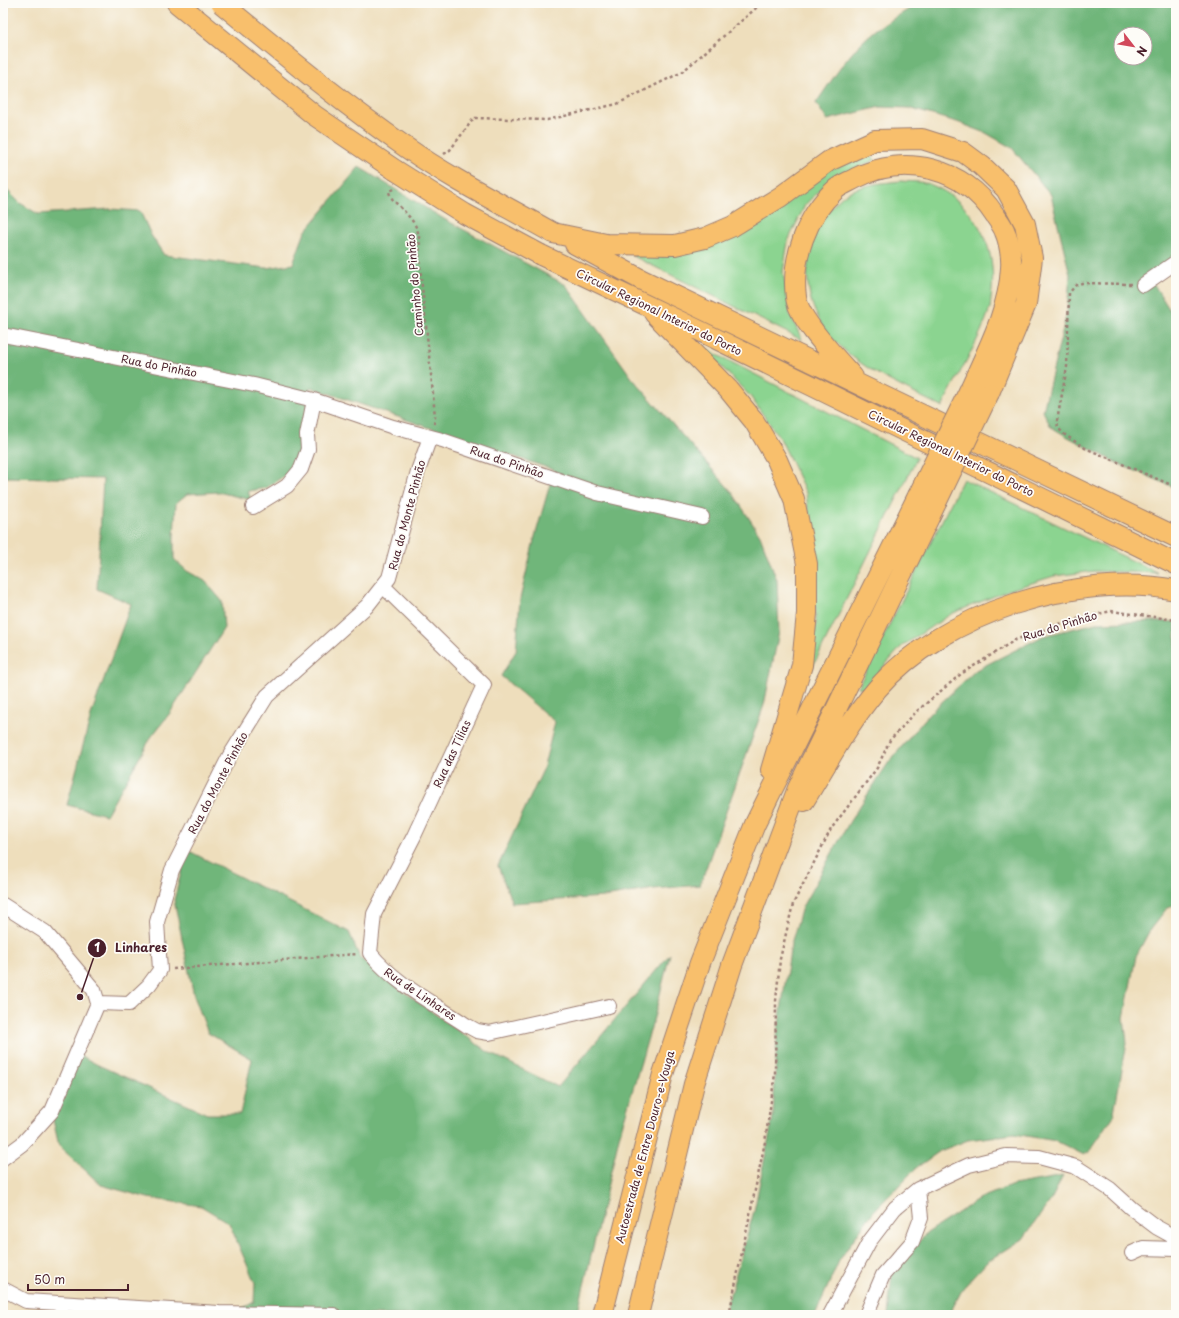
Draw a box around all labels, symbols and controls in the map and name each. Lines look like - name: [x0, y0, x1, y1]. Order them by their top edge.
- north arrow: [1113, 26, 1153, 66]
- text: N: [1132, 43, 1152, 60]
- street label: Caminho do Pinhão: [402, 233, 427, 337]
- street label: Circular Regional Interior do Porto: [574, 264, 745, 359]
- street label: Rua do Pinhão: [120, 350, 199, 381]
- street label: Circular Regional Interior do Porto: [866, 405, 1037, 500]
- street label: Rua do Pinhão: [468, 441, 546, 482]
- street label: Rua do Monte Pinhão: [384, 458, 429, 572]
- street label: Rua do Pinhão: [1021, 606, 1099, 645]
- street label: Rua das Tílias: [428, 717, 475, 791]
- street label: Rua do Monte Pinhão: [183, 729, 252, 837]
- callout: Linhares: [87, 936, 175, 960]
- text: 1: [94, 938, 100, 956]
- text: Linhares: [115, 938, 167, 956]
- street label: Rua de Linhares: [381, 963, 460, 1024]
- street label: Autoestrada de Entre Douro-e-Vouga: [611, 1048, 679, 1245]
- scale bar: [28, 1266, 128, 1292]
- text: 50 m: [34, 1270, 65, 1288]

